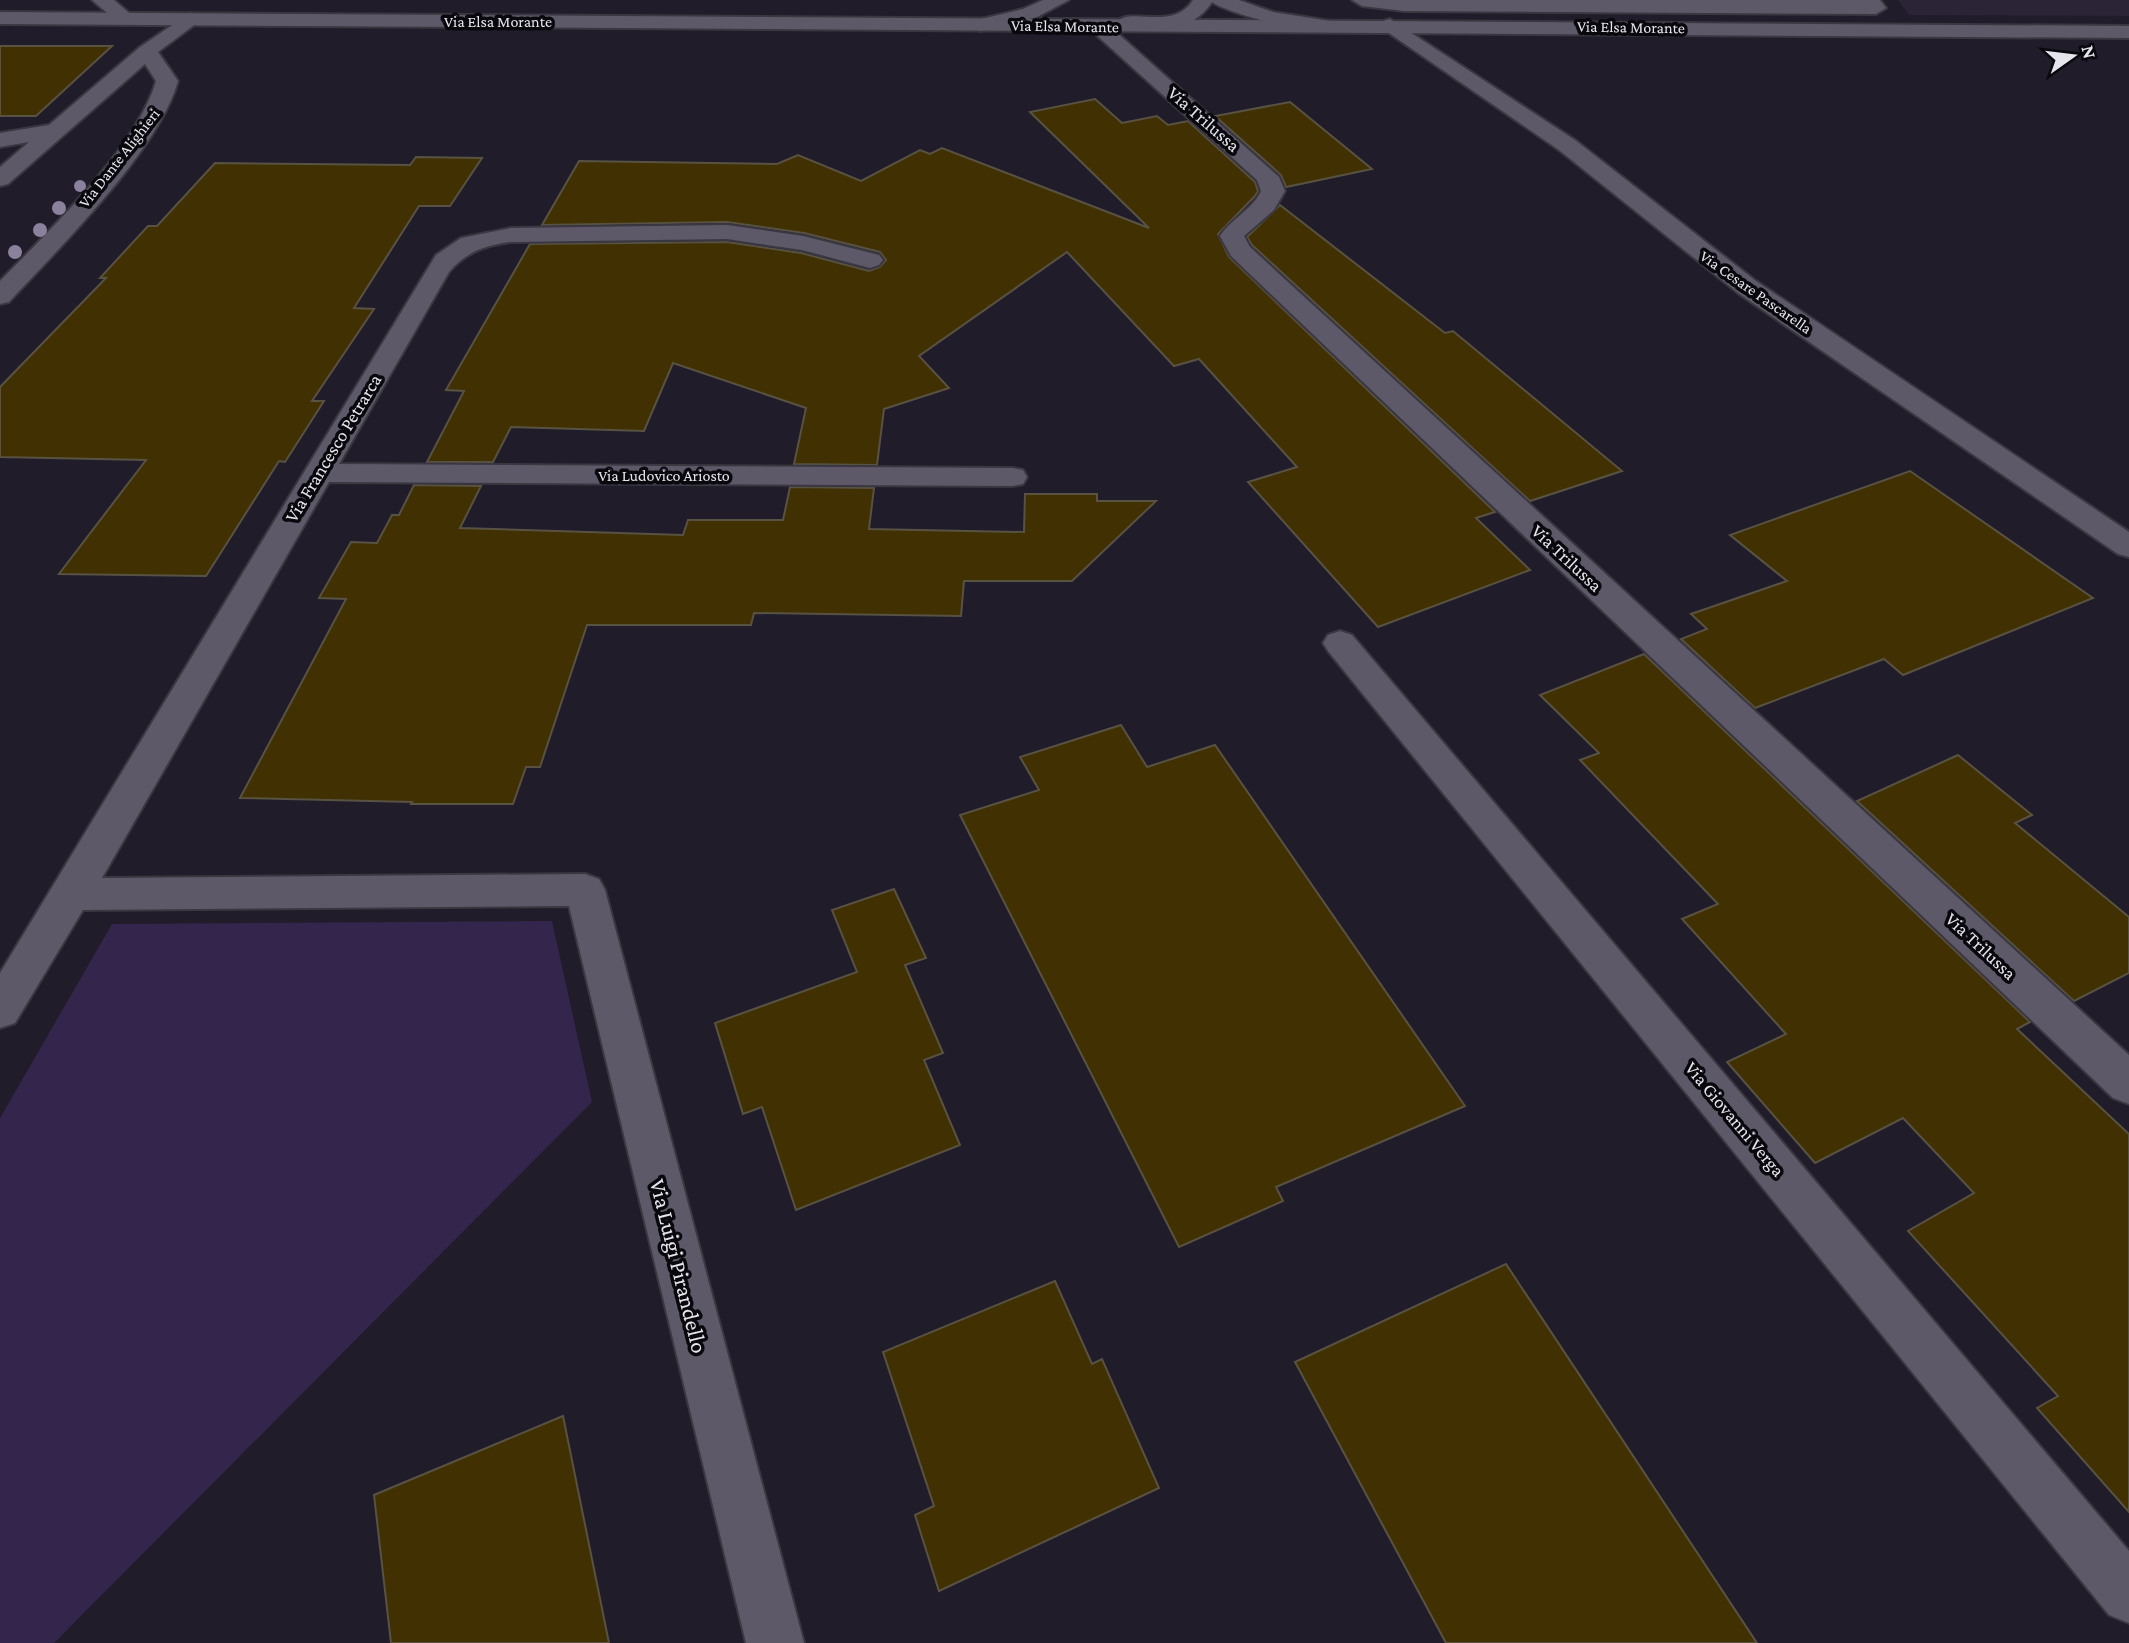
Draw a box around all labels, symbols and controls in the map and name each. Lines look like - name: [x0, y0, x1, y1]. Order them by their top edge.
- street label: Via Elsa Morante: [444, 13, 552, 30]
- street label: Via Elsa Morante: [1011, 17, 1119, 35]
- street label: Via Elsa Morante: [1577, 18, 1685, 36]
- north arrow: [2038, 21, 2108, 91]
- text: N: [2077, 43, 2101, 61]
- street label: Via Trilussa: [1164, 82, 1245, 156]
- street label: Via Dante Alighieri: [75, 105, 164, 211]
- street label: Via Cesare Pascarella: [1697, 247, 1816, 337]
- street label: Via Francesco Petrarca: [281, 370, 386, 526]
- street label: Via Ludovico Ariosto: [598, 467, 730, 484]
- street label: Via Trilussa: [1527, 520, 1607, 596]
- street label: Via Trilussa: [1941, 908, 2021, 984]
- street label: Via Giovanni Verga: [1681, 1057, 1789, 1181]
- street label: Via Luigi Pirandello: [645, 1176, 713, 1356]

